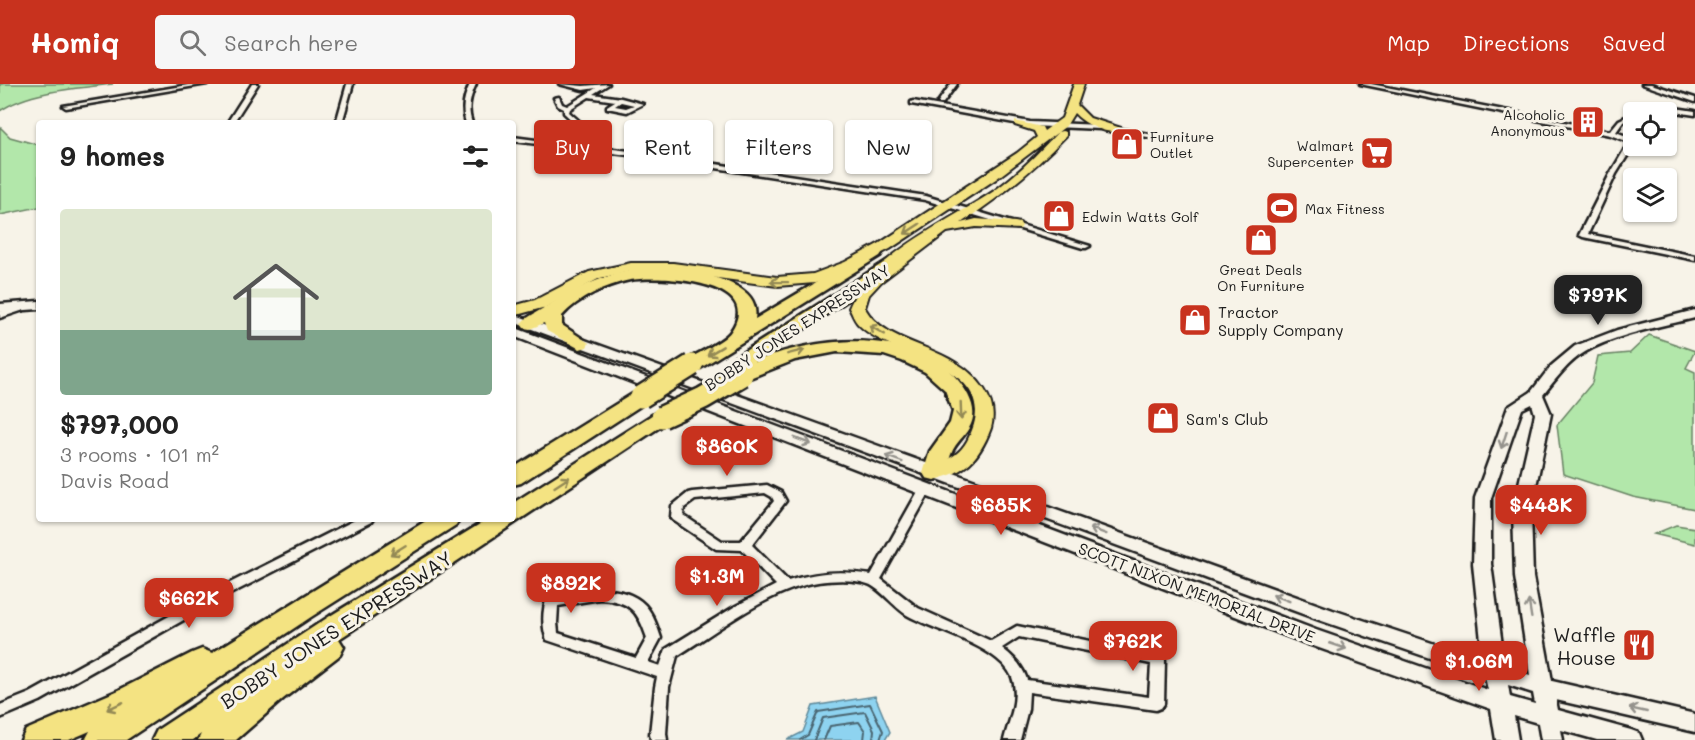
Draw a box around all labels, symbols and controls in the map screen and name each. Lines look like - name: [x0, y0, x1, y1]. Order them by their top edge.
- search box: [155, 15, 575, 69]
- text: Homiq: [30, 24, 119, 60]
- icon: search: [176, 26, 209, 59]
- text: Search here: [224, 28, 358, 57]
- text: Map: [1387, 29, 1430, 56]
- text: Directions: [1463, 29, 1570, 56]
- text: Saved: [1603, 29, 1665, 56]
- map controls: [1623, 102, 1677, 222]
- button: locate: [1623, 102, 1677, 156]
- building icon: Alcoholic Anonymous: [1570, 104, 1606, 140]
- place label: Alcoholic Anonymous: [1490, 105, 1565, 140]
- chip: Buy: [534, 120, 612, 174]
- chip: Rent: [624, 120, 713, 174]
- chip: Filters: [725, 120, 833, 174]
- chip: New: [845, 120, 932, 174]
- shop icon: Furniture Outlet: [1109, 126, 1145, 162]
- place label: Furniture Outlet: [1150, 127, 1214, 162]
- supermarket icon: Walmart Supercenter: [1359, 135, 1395, 171]
- place label: Walmart Supercenter: [1268, 136, 1354, 171]
- text: 9 homes: [60, 139, 165, 173]
- icon: filters: [459, 140, 492, 173]
- button: layers: [1623, 168, 1677, 222]
- sports icon: Max Fitness: [1264, 190, 1300, 226]
- shop icon: Edwin Watts Golf: [1041, 198, 1077, 234]
- place label: Max Fitness: [1305, 199, 1385, 218]
- place label: Edwin Watts Golf: [1082, 207, 1199, 226]
- shop icon: Great Deals On Furniture: [1243, 222, 1279, 258]
- one-way arrow: [904, 223, 921, 235]
- icon: home: [222, 248, 330, 356]
- street label: BOBBY JONES EXPRESSWAY: [700, 259, 894, 395]
- place label: Great Deals On Furniture: [1217, 260, 1305, 295]
- pin: $797K: [1556, 275, 1640, 326]
- one-way arrow: [769, 276, 789, 288]
- text: $797K: [1568, 281, 1628, 307]
- place label: Tractor Supply Company: [1218, 301, 1344, 340]
- shop icon: Tractor Supply Company: [1177, 302, 1213, 338]
- one-way arrow: [869, 324, 887, 335]
- one-way arrow: [707, 346, 724, 358]
- one-way arrow: [786, 346, 805, 358]
- one-way arrow: [955, 400, 966, 420]
- shop icon: Sam's Club: [1145, 400, 1181, 436]
- text: $797,000: [60, 407, 179, 441]
- place label: Sam's Club: [1186, 408, 1269, 429]
- pin: $860K: [685, 426, 769, 477]
- one-way arrow: [1498, 430, 1509, 449]
- text: $860K: [696, 432, 758, 458]
- one-way arrow: [793, 436, 812, 447]
- text: 3 rooms · 101 m²: [60, 441, 219, 467]
- one-way arrow: [885, 452, 904, 463]
- text: Davis Road: [60, 467, 169, 493]
- one-way arrow: [553, 476, 570, 488]
- pin: $685K: [959, 485, 1043, 536]
- pin: $448K: [1499, 485, 1583, 536]
- text: $685K: [970, 491, 1032, 517]
- text: $448K: [1509, 491, 1573, 517]
- one-way arrow: [1089, 524, 1108, 535]
- street label: SCOTT NIXON MEMORIAL DRIVE: [1076, 537, 1318, 647]
- street label: BOBBY JONES EXPRESSWAY: [215, 544, 457, 714]
- one-way arrow: [390, 544, 407, 556]
- pin: $1.3M: [675, 556, 759, 607]
- text: $1.3M: [689, 562, 745, 588]
- pin: $892K: [529, 563, 613, 614]
- text: $892K: [540, 569, 602, 595]
- pin: $662K: [147, 578, 231, 629]
- text: $662K: [159, 584, 219, 610]
- one-way arrow: [1272, 592, 1291, 603]
- one-way arrow: [1524, 600, 1535, 620]
- pin: $762K: [1091, 621, 1175, 672]
- place label: Waffle House: [1553, 621, 1616, 670]
- text: $762K: [1103, 627, 1163, 653]
- restaurant icon: Waffle House: [1621, 627, 1657, 663]
- pin: $1.06M: [1430, 641, 1528, 692]
- one-way arrow: [1328, 642, 1347, 653]
- text: $1.06M: [1445, 647, 1513, 673]
- one-way arrow: [107, 700, 125, 712]
- one-way arrow: [1629, 703, 1648, 715]

